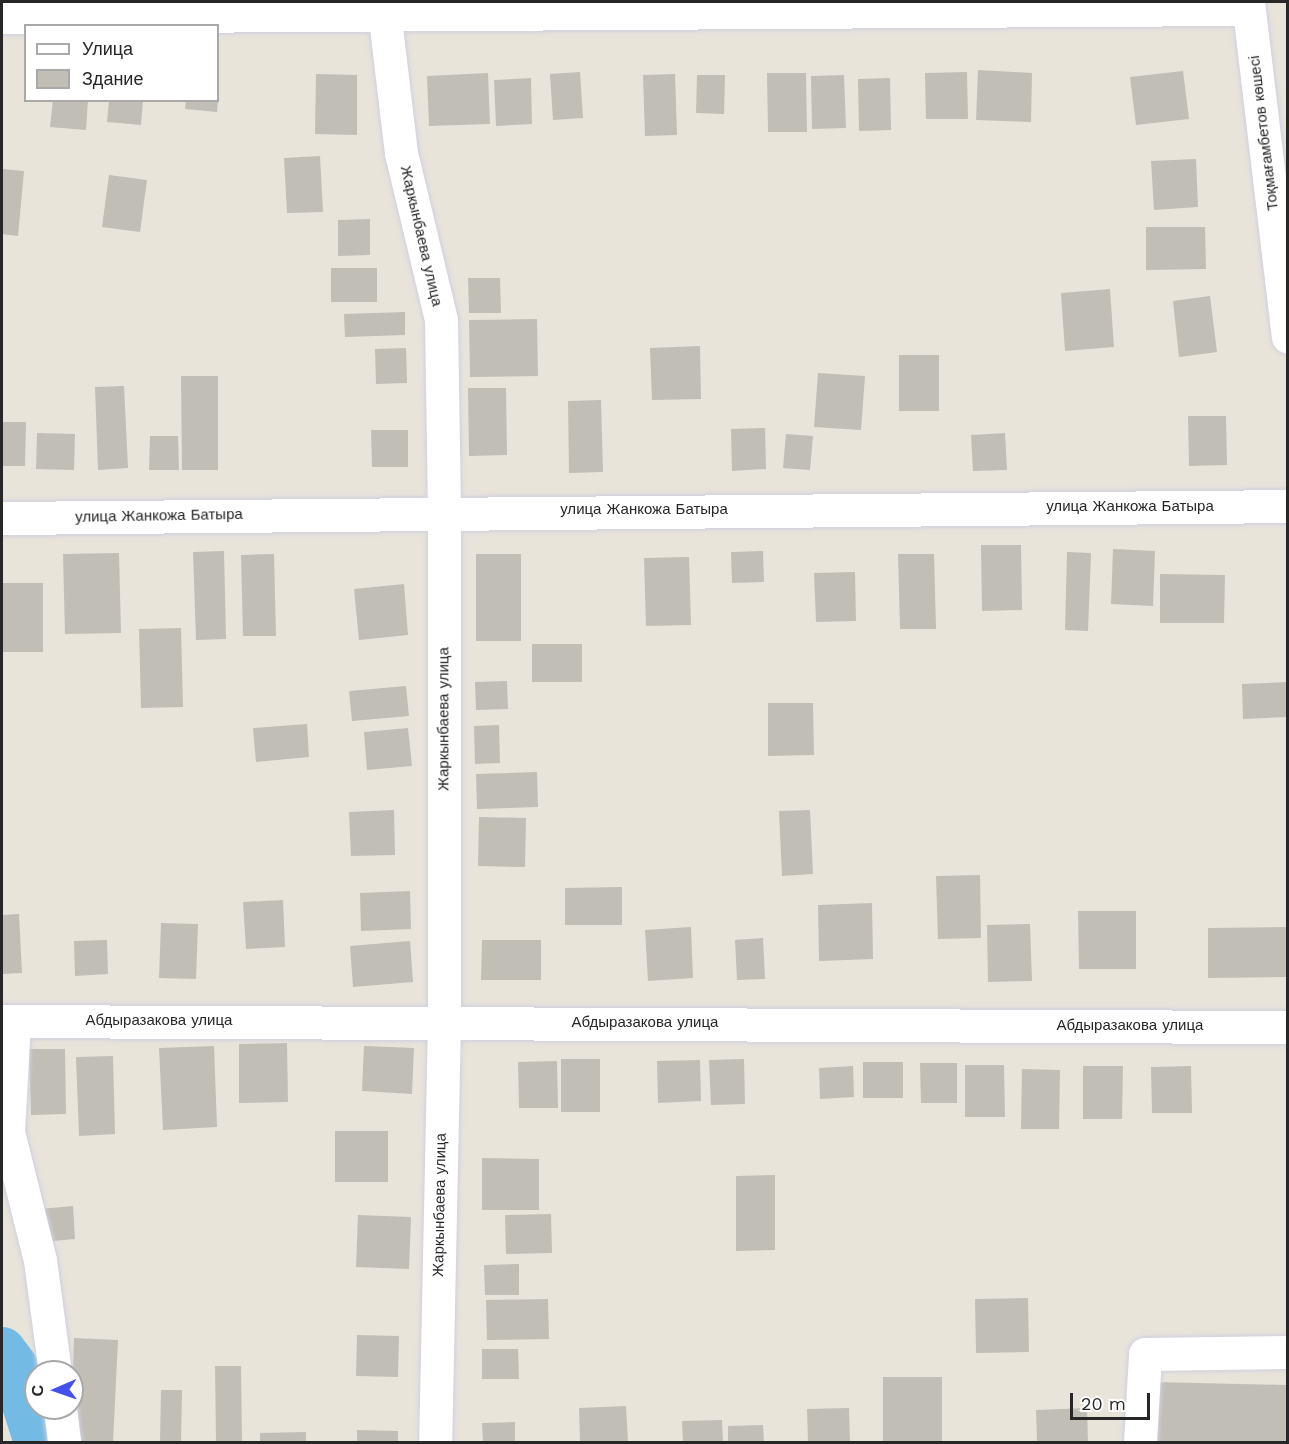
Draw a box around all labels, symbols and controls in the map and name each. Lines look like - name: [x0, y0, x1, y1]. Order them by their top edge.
- legend: [24, 24, 219, 102]
- text: Улица: [82, 38, 133, 59]
- street label: Тоқмағамбетов көшесі: [1246, 54, 1282, 212]
- text: Здание: [82, 68, 143, 89]
- street label: Жаркынбаева улица: [396, 164, 446, 308]
- street label: улица Жанкожа Батыра: [1046, 498, 1214, 516]
- street label: улица Жанкожа Батыра: [560, 501, 728, 519]
- street label: улица Жанкожа Батыра: [75, 506, 243, 526]
- street label: Жаркынбаева улица: [435, 647, 453, 791]
- street label: Абдыразакова улица: [86, 1012, 232, 1030]
- street label: Абдыразакова улица: [572, 1014, 718, 1032]
- street label: Абдыразакова улица: [1057, 1017, 1203, 1035]
- street label: Жаркынбаева улица: [430, 1133, 450, 1277]
- north arrow: [24, 1360, 84, 1420]
- scale bar: [1073, 1381, 1152, 1419]
- text: С: [28, 1384, 47, 1397]
- text: 20 m: [1081, 1393, 1126, 1414]

